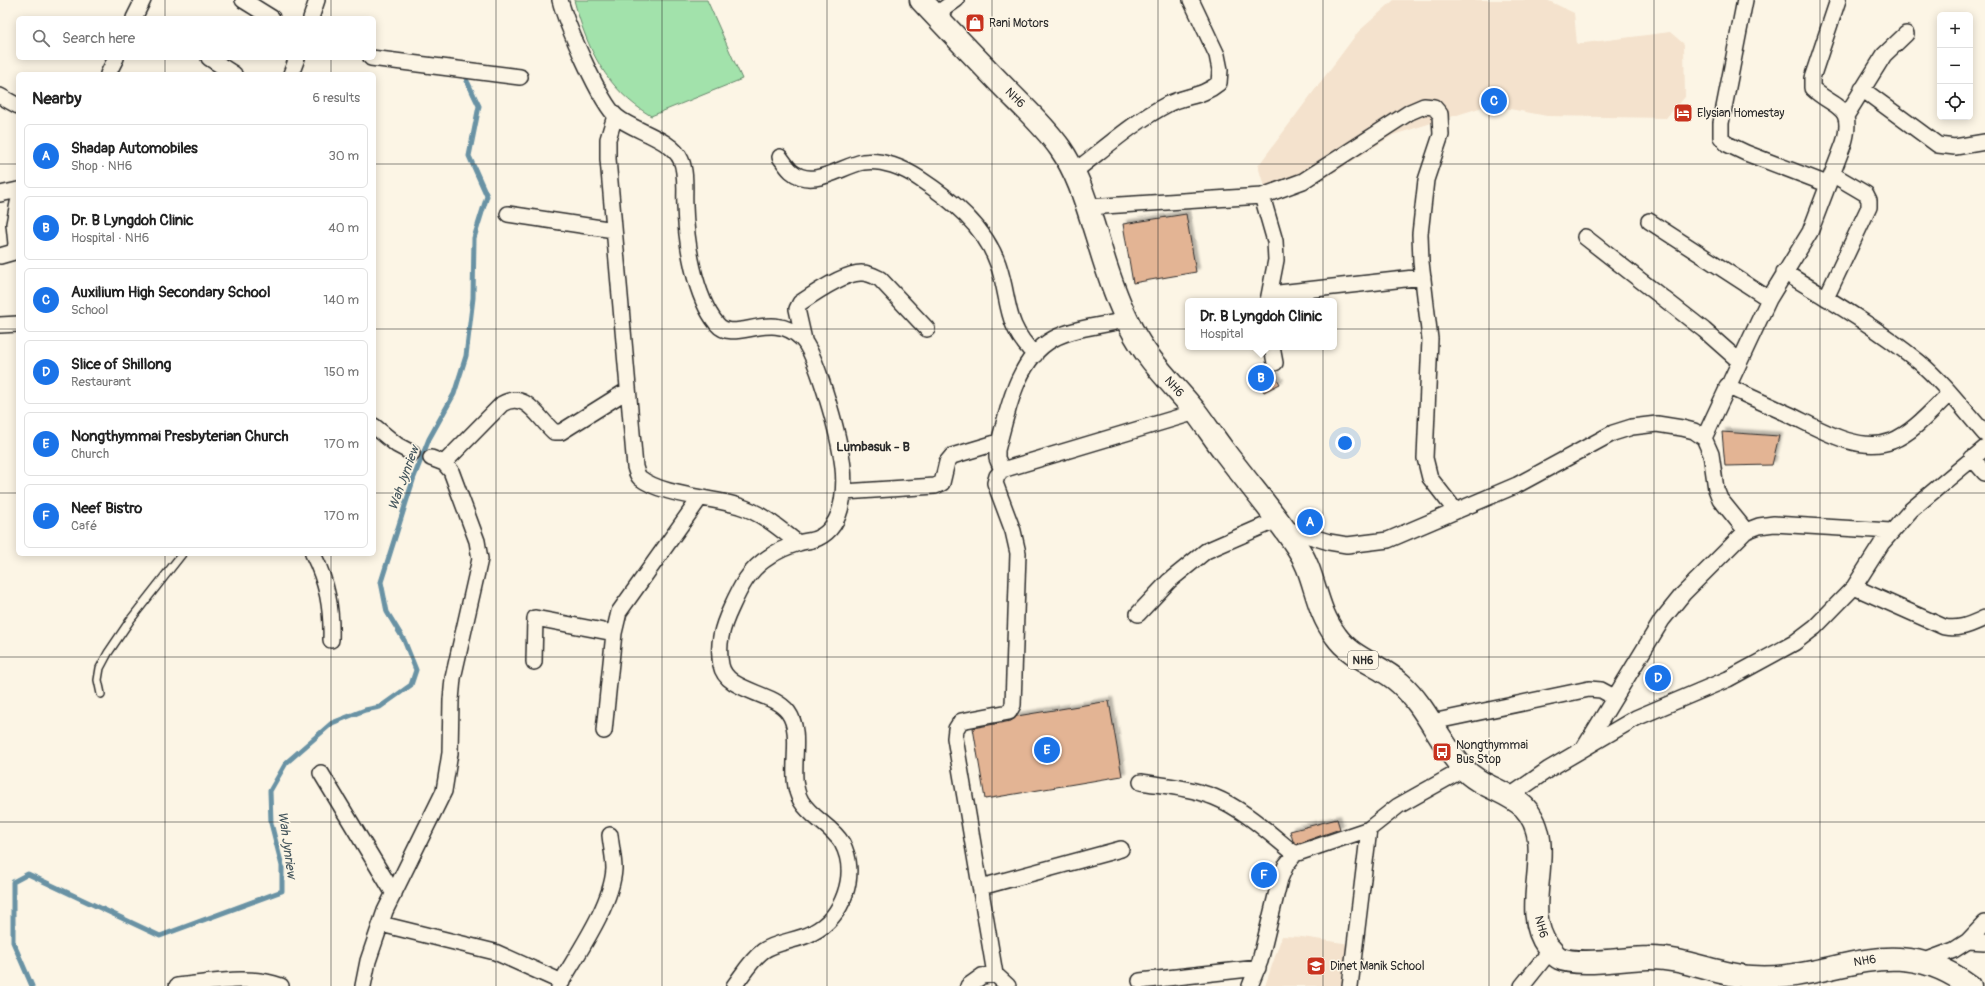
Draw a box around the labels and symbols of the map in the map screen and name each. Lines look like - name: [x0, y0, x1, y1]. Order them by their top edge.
- shop icon: Rani Motors: [964, 12, 986, 34]
- place label: Rani Motors: [989, 16, 1049, 31]
- street label: NH6: [1002, 85, 1028, 111]
- pin: C: [1481, 86, 1507, 116]
- hotel icon: Elysian Homestay: [1672, 102, 1694, 124]
- place label: Elysian Homestay: [1697, 106, 1785, 121]
- pin: B: [1248, 363, 1274, 393]
- street label: NH6: [1161, 374, 1187, 400]
- your location: [1335, 433, 1355, 453]
- district label: Lumbasuk - B: [836, 439, 910, 455]
- water label: Wah Jynriew: [385, 442, 424, 512]
- pin: A: [1297, 507, 1323, 537]
- road number: NH6: [1348, 651, 1378, 669]
- pin: D: [1645, 663, 1671, 693]
- pin: E: [1034, 735, 1060, 765]
- place label: Nongthymmai Bus Stop: [1456, 738, 1528, 767]
- bus stop icon: Nongthymmai Bus Stop: [1431, 741, 1453, 763]
- water label: Wah Jynriew: [274, 811, 300, 882]
- pin: F: [1251, 860, 1277, 890]
- street label: NH6: [1531, 914, 1551, 940]
- street label: NH6: [1853, 952, 1877, 970]
- school or university icon: Dinet Manik School: [1305, 955, 1327, 977]
- place label: Dinet Manik School: [1330, 959, 1425, 974]

